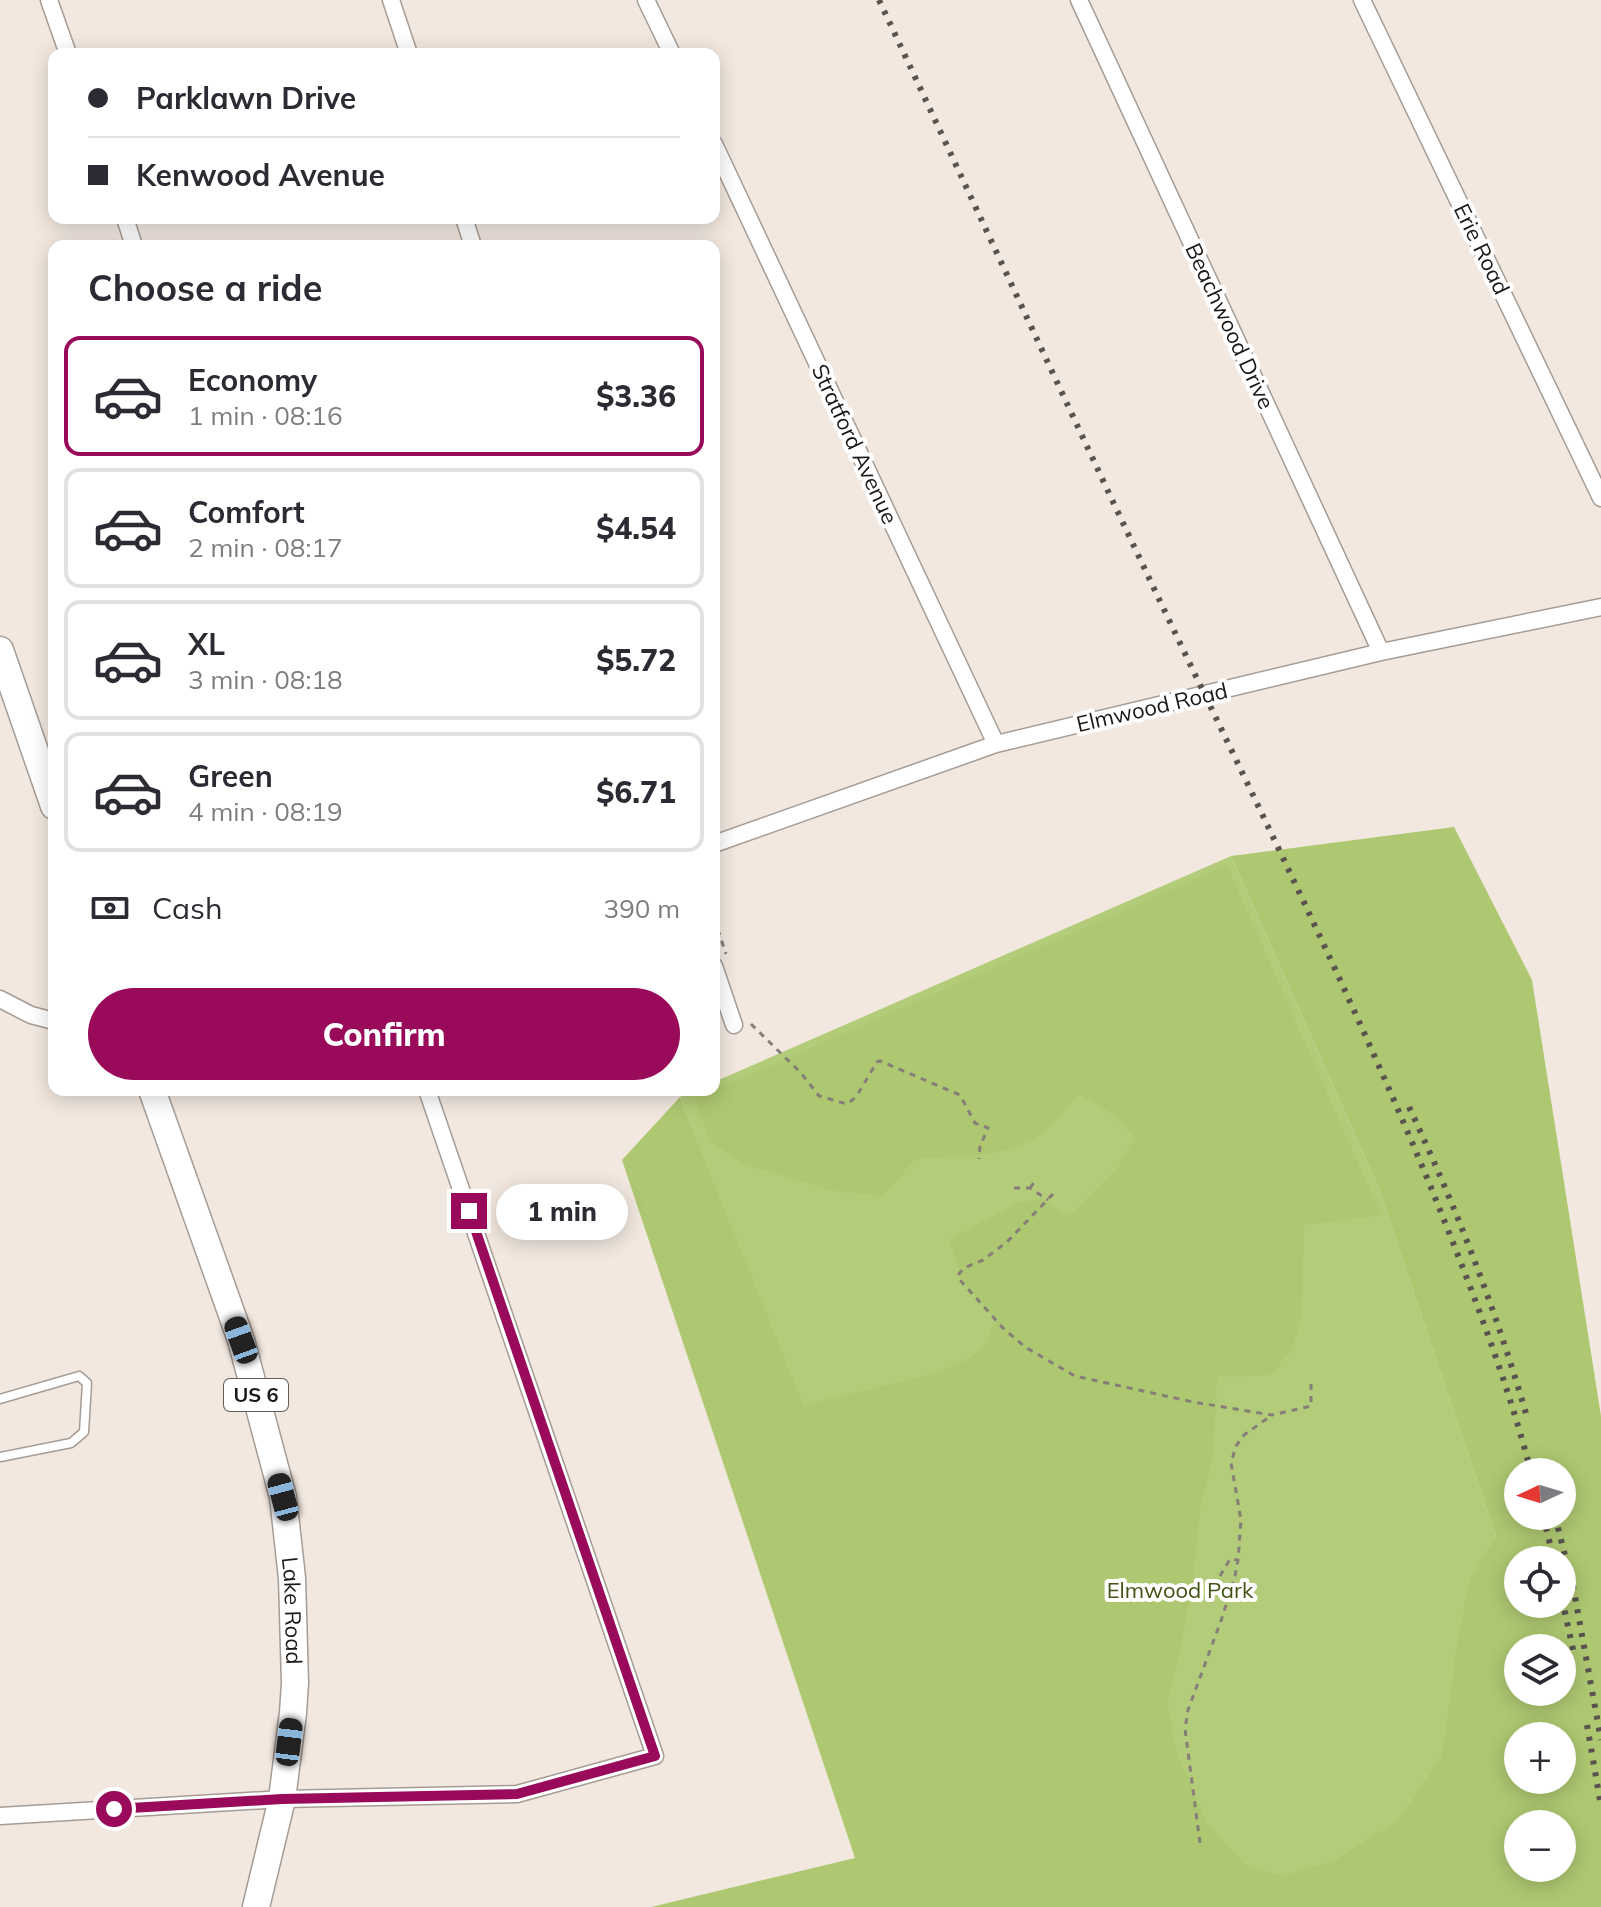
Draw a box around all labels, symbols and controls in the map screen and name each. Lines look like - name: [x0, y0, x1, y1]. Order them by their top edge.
- text: Parklawn Drive: [136, 79, 356, 117]
- text: Kenwood Avenue: [136, 156, 385, 194]
- street label: Erie Road: [1448, 199, 1516, 299]
- street label: Beachwood Drive: [1179, 239, 1281, 413]
- text: Choose a ride: [88, 265, 322, 310]
- icon: car: [92, 360, 164, 432]
- street label: Stratford Avenue: [806, 360, 904, 528]
- text: Economy: [188, 361, 317, 399]
- text: $3.36: [596, 377, 676, 415]
- text: 1 min · 08:16: [188, 399, 343, 432]
- icon: car: [92, 492, 164, 564]
- text: Comfort: [188, 493, 305, 531]
- text: $4.54: [596, 509, 676, 547]
- text: 2 min · 08:17: [188, 531, 343, 564]
- icon: car: [92, 624, 164, 696]
- text: XL: [188, 625, 225, 663]
- text: $5.72: [596, 641, 676, 679]
- text: 3 min · 08:18: [188, 663, 343, 696]
- street label: Elmwood Road: [1074, 676, 1230, 738]
- icon: car: [92, 756, 164, 828]
- text: Green: [188, 757, 273, 795]
- text: $6.71: [596, 773, 676, 811]
- text: 4 min · 08:19: [188, 795, 343, 828]
- icon: cash: [88, 886, 132, 930]
- text: Cash: [152, 889, 223, 927]
- text: 390 m: [604, 892, 680, 925]
- button: Confirm: [88, 988, 680, 1080]
- callout: 1 min: [497, 1183, 629, 1239]
- route end: [451, 1193, 487, 1229]
- text: 1 min: [527, 1195, 597, 1228]
- car: [222, 1313, 260, 1367]
- road number: US 6: [224, 1379, 288, 1411]
- north arrow: [1504, 1458, 1576, 1530]
- map controls: [1504, 1458, 1576, 1882]
- car: [265, 1471, 301, 1523]
- button: locate: [1504, 1546, 1576, 1618]
- street label: Lake Road: [276, 1555, 308, 1665]
- park label: Elmwood Park: [1107, 1576, 1254, 1604]
- button: layers: [1504, 1634, 1576, 1706]
- car: [274, 1717, 304, 1767]
- button: +: [1504, 1722, 1576, 1794]
- route start: [96, 1791, 132, 1827]
- button: −: [1504, 1810, 1576, 1882]

